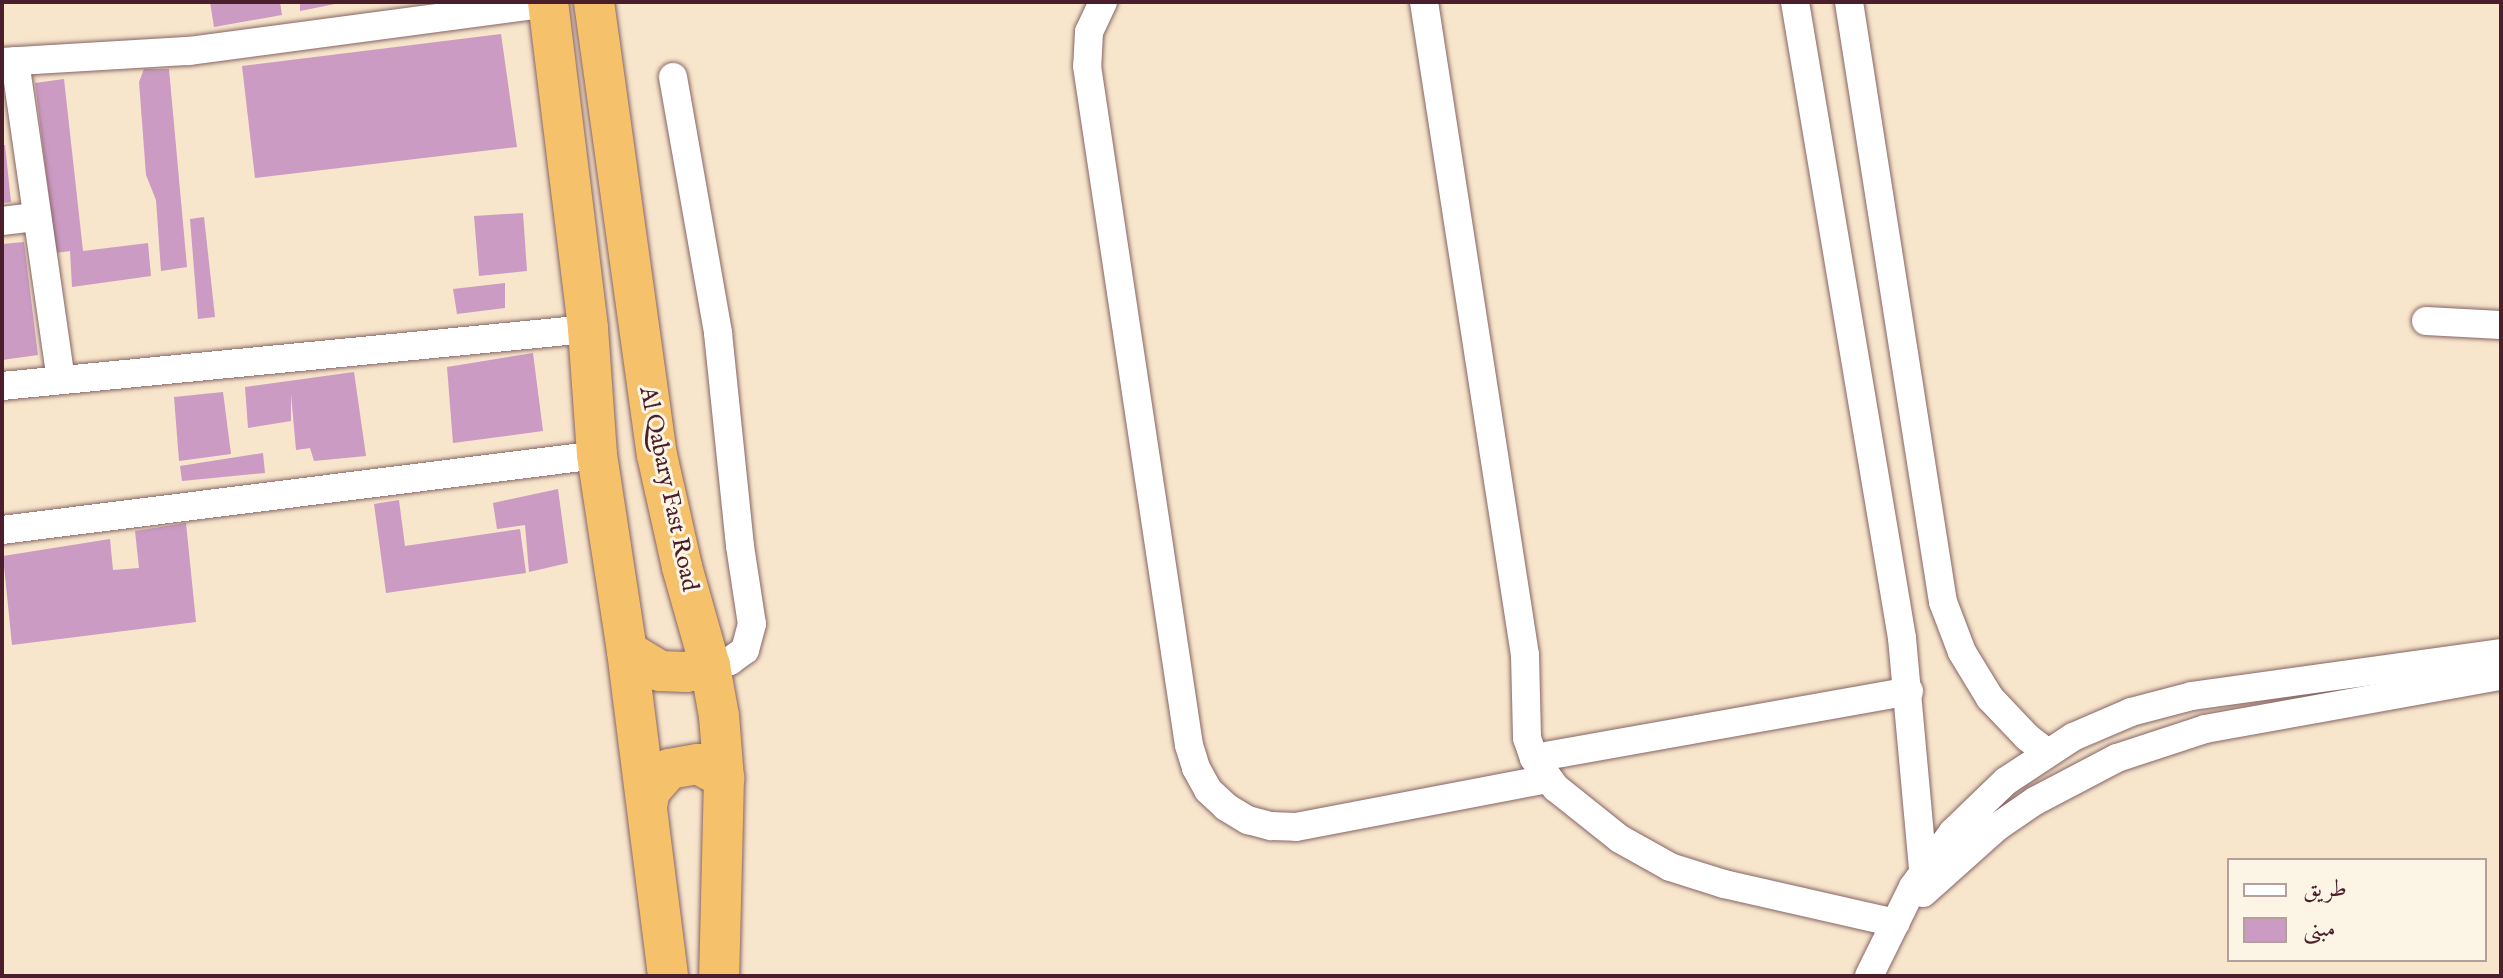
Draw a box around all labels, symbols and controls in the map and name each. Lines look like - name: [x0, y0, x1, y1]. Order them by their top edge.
- street label: Al Qabary Fast Road: [632, 384, 704, 594]
- legend: [2227, 858, 2487, 962]
- text: طريق: [2303, 874, 2347, 905]
- text: مبنى: [2303, 914, 2336, 945]

